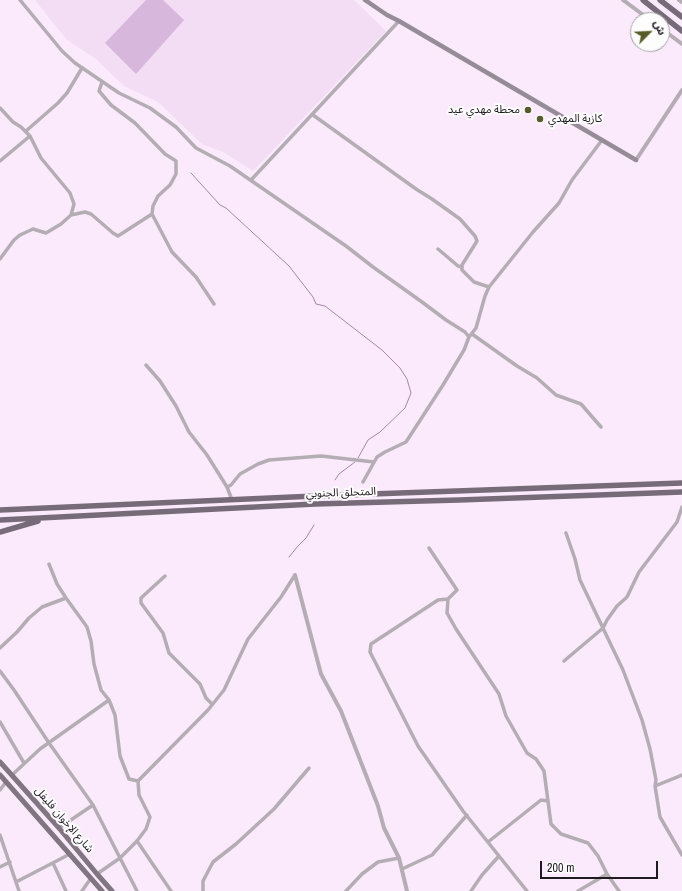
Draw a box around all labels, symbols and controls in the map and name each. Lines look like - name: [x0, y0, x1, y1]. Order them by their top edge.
- north arrow: [630, 12, 670, 52]
- text: ش: [651, 18, 670, 37]
- place label: محطة مهدي عيد: [448, 103, 520, 117]
- marker: محطة مهدي عيد: [523, 105, 533, 115]
- place label: كازية المهدي: [548, 112, 602, 126]
- marker: كازية المهدي: [535, 114, 545, 124]
- street label: المتحلق الجنوبي: [306, 485, 376, 501]
- street label: شارع الإخوان فليفل: [32, 784, 96, 856]
- scale bar: [542, 853, 660, 879]
- text: 200 m: [547, 860, 574, 876]

